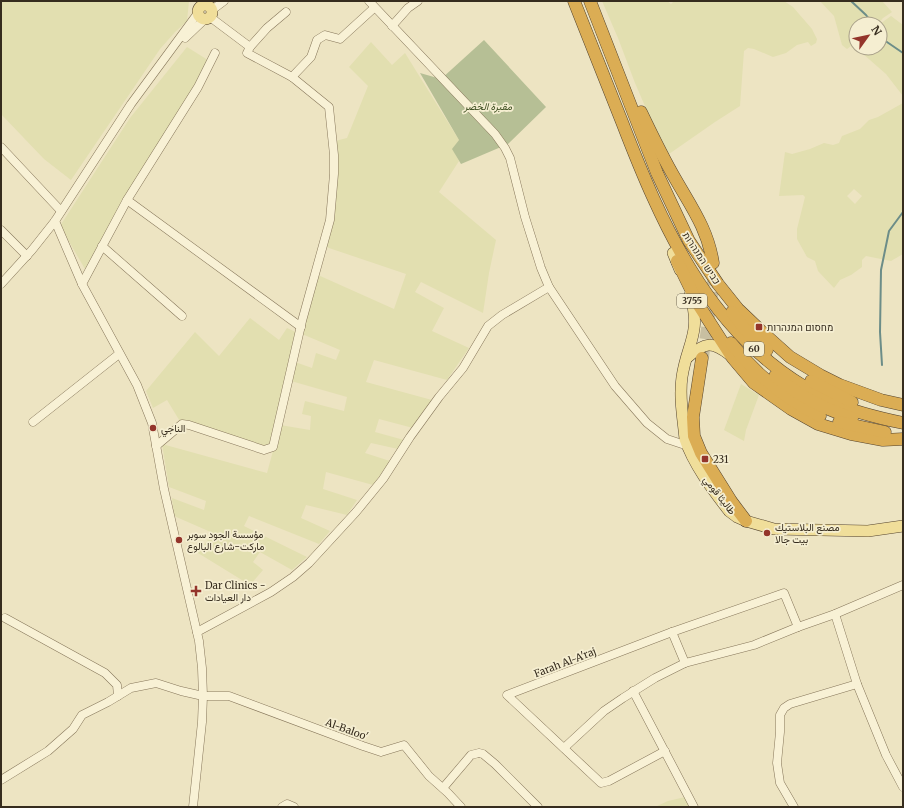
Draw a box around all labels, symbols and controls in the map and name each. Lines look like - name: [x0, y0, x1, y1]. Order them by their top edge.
- north arrow: [848, 16, 888, 56]
- text: N: [868, 23, 885, 38]
- park label: مقبرة الخضر: [463, 100, 513, 113]
- street label: כביש המנהרות: [680, 230, 723, 287]
- road number: 3755: [677, 294, 707, 308]
- place label: מחסום המנהרות: [767, 321, 833, 334]
- marker: מחסום המנהרות: [754, 322, 764, 332]
- road number: 60: [744, 342, 764, 356]
- place label: الناجي: [161, 422, 185, 437]
- marker: الناجي: [148, 423, 158, 433]
- place label: 231: [713, 453, 729, 466]
- marker: 231: [700, 454, 710, 464]
- street label: طاليثا قومي: [699, 473, 739, 519]
- place label: مصنع البلاستيك بيت جالا: [775, 521, 840, 546]
- place label: مؤسسة الجود سوبر ماركت-شارع البالوع: [186, 528, 264, 553]
- marker: مصنع البلاستيك بيت جالا: [762, 528, 772, 538]
- marker: مؤسسة الجود سوبر ماركت-شارع البالوع: [174, 535, 184, 545]
- place label: Dar Clinics - دار العيادات: [205, 579, 266, 604]
- marker: Dar Clinics - دار العيادات: [190, 585, 202, 597]
- street label: Farah Al-A'raj: [532, 645, 598, 680]
- street label: Al-Baloo': [323, 715, 370, 743]

